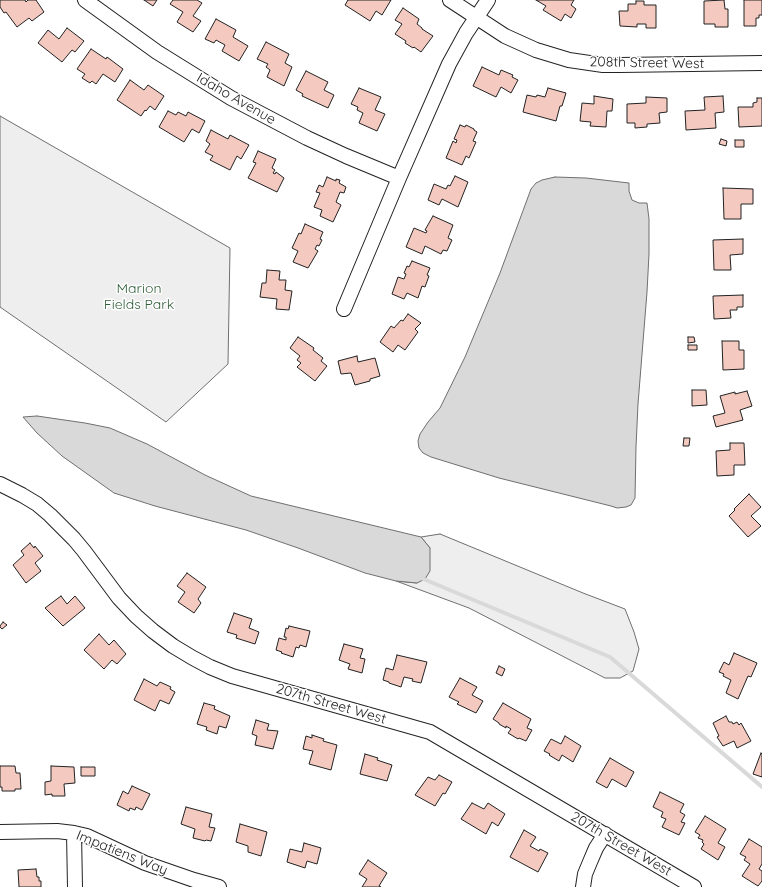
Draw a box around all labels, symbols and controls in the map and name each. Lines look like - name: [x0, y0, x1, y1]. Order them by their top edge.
- street label: 208th Street West: [589, 54, 705, 72]
- street label: Idaho Avenue: [193, 70, 279, 128]
- park label: Marion Fields Park: [104, 281, 174, 314]
- street label: 207th Street West: [274, 680, 388, 728]
- street label: 207th Street West: [568, 808, 674, 880]
- street label: Impatiens Way: [74, 827, 170, 879]

